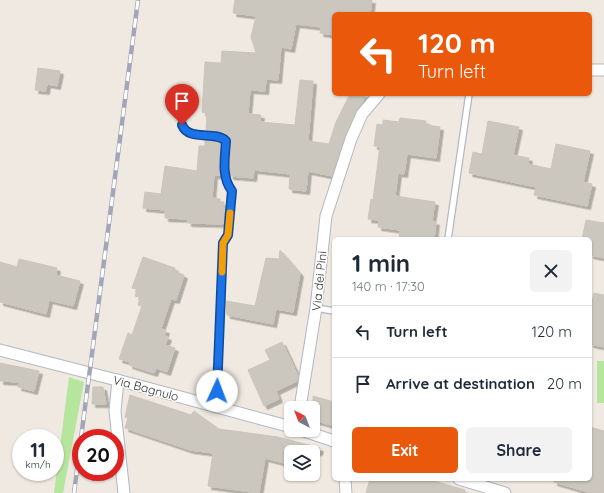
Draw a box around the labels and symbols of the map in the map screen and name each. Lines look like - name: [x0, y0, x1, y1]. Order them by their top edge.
- pin: [165, 84, 199, 125]
- street label: Via dei Pini: [308, 250, 330, 312]
- position arrow: [196, 370, 238, 412]
- street label: Via Bagnulo: [112, 372, 180, 404]
- north arrow: [284, 401, 320, 437]
- speed limit sign: 20: [72, 429, 124, 481]

